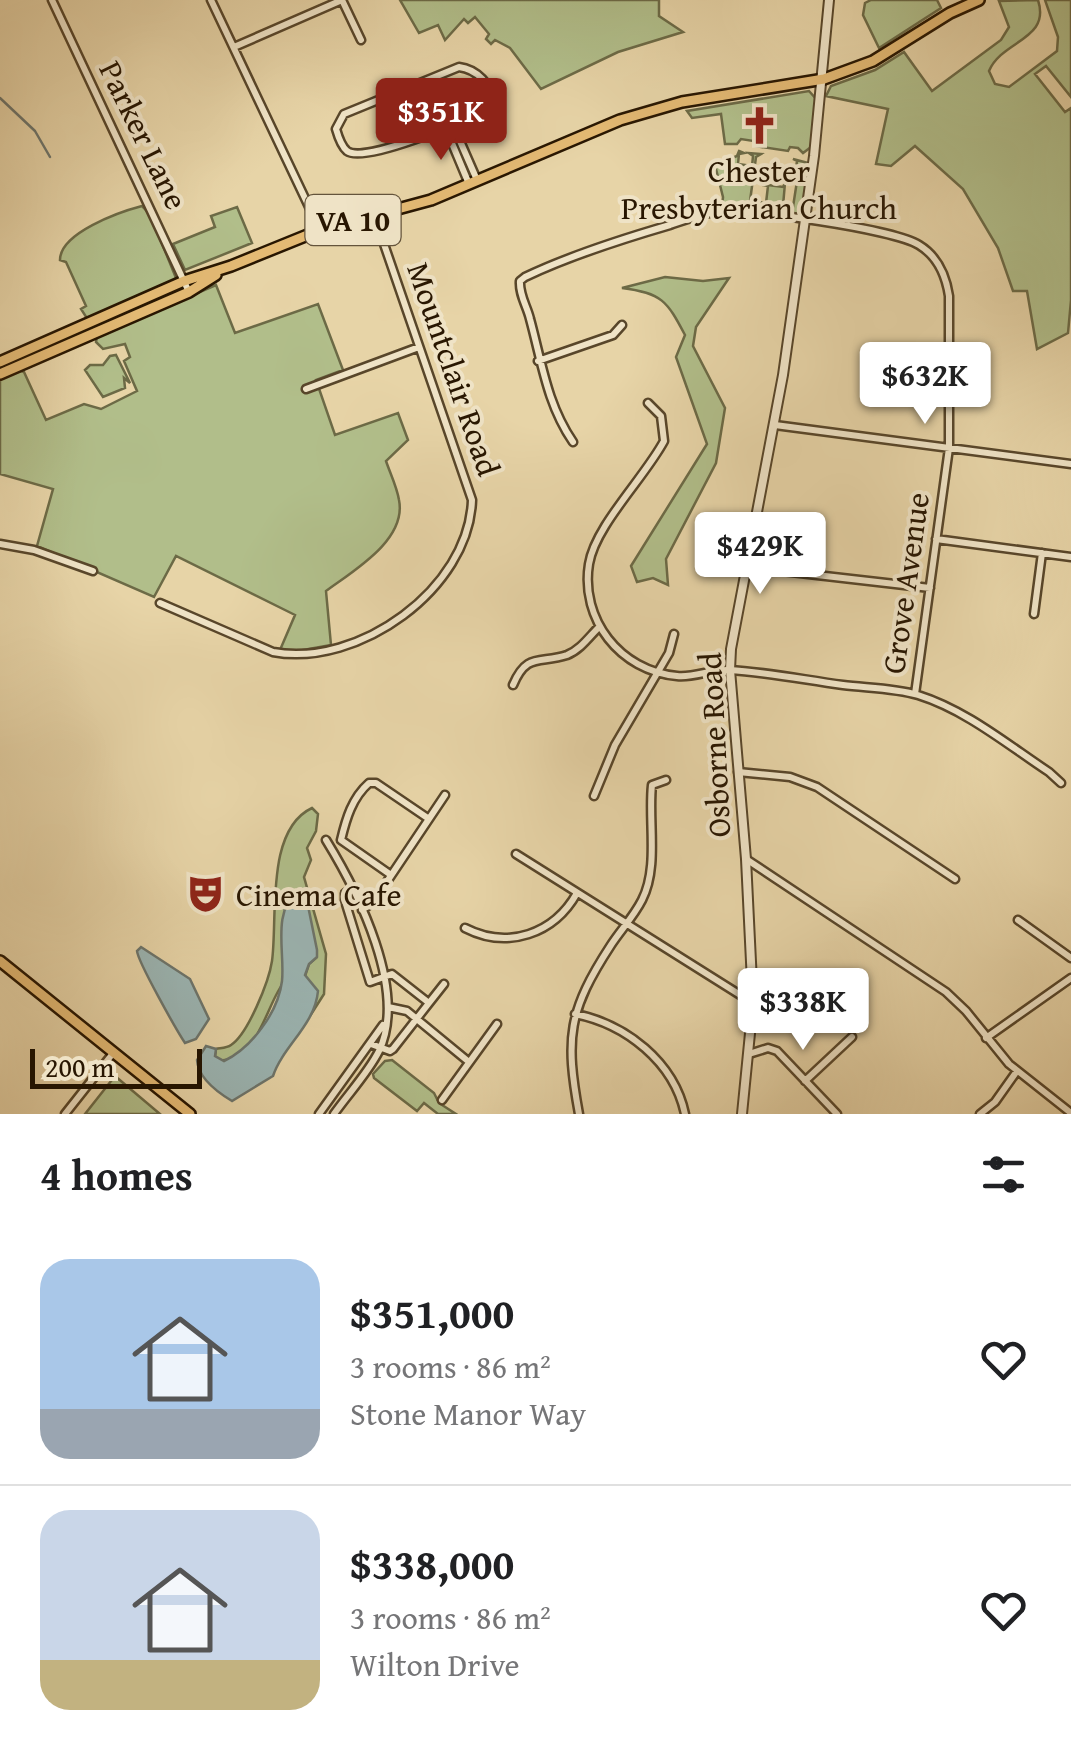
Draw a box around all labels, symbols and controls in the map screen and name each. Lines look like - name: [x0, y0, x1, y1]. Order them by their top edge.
- street label: Parker Lane: [88, 53, 200, 217]
- pin: $351K: [371, 78, 511, 163]
- text: $351K: [398, 87, 484, 134]
- church icon: Chester Presbyterian Church: [738, 104, 780, 146]
- place label: Chester Presbyterian Church: [621, 147, 897, 231]
- road number: VA 10: [306, 195, 400, 245]
- street label: Mountclair Road: [395, 256, 513, 482]
- pin: $632K: [855, 342, 995, 427]
- text: $632K: [882, 351, 968, 398]
- street label: Grove Avenue: [869, 489, 941, 677]
- pin: $429K: [690, 512, 830, 597]
- text: $429K: [717, 521, 803, 568]
- street label: Osborne Road: [686, 651, 742, 839]
- place label: Cinema Cafe: [236, 871, 401, 918]
- theatre icon: Cinema Cafe: [185, 873, 227, 915]
- pin: $338K: [733, 968, 873, 1053]
- text: $338K: [760, 977, 846, 1024]
- scale bar: [30, 1044, 202, 1088]
- text: 200 m: [45, 1046, 114, 1087]
- text: 4 homes: [40, 1144, 193, 1205]
- icon: filters: [976, 1147, 1031, 1202]
- text: $351,000: [350, 1282, 514, 1343]
- icon: home: [120, 1299, 240, 1419]
- icon: heart: [976, 1332, 1031, 1387]
- text: 3 rooms · 86 m²: [350, 1343, 551, 1390]
- text: Stone Manor Way: [350, 1390, 586, 1437]
- text: $338,000: [350, 1533, 514, 1594]
- icon: home: [120, 1550, 240, 1670]
- icon: heart: [976, 1583, 1031, 1638]
- text: 3 rooms · 86 m²: [350, 1594, 551, 1641]
- text: Wilton Drive: [350, 1641, 520, 1688]

